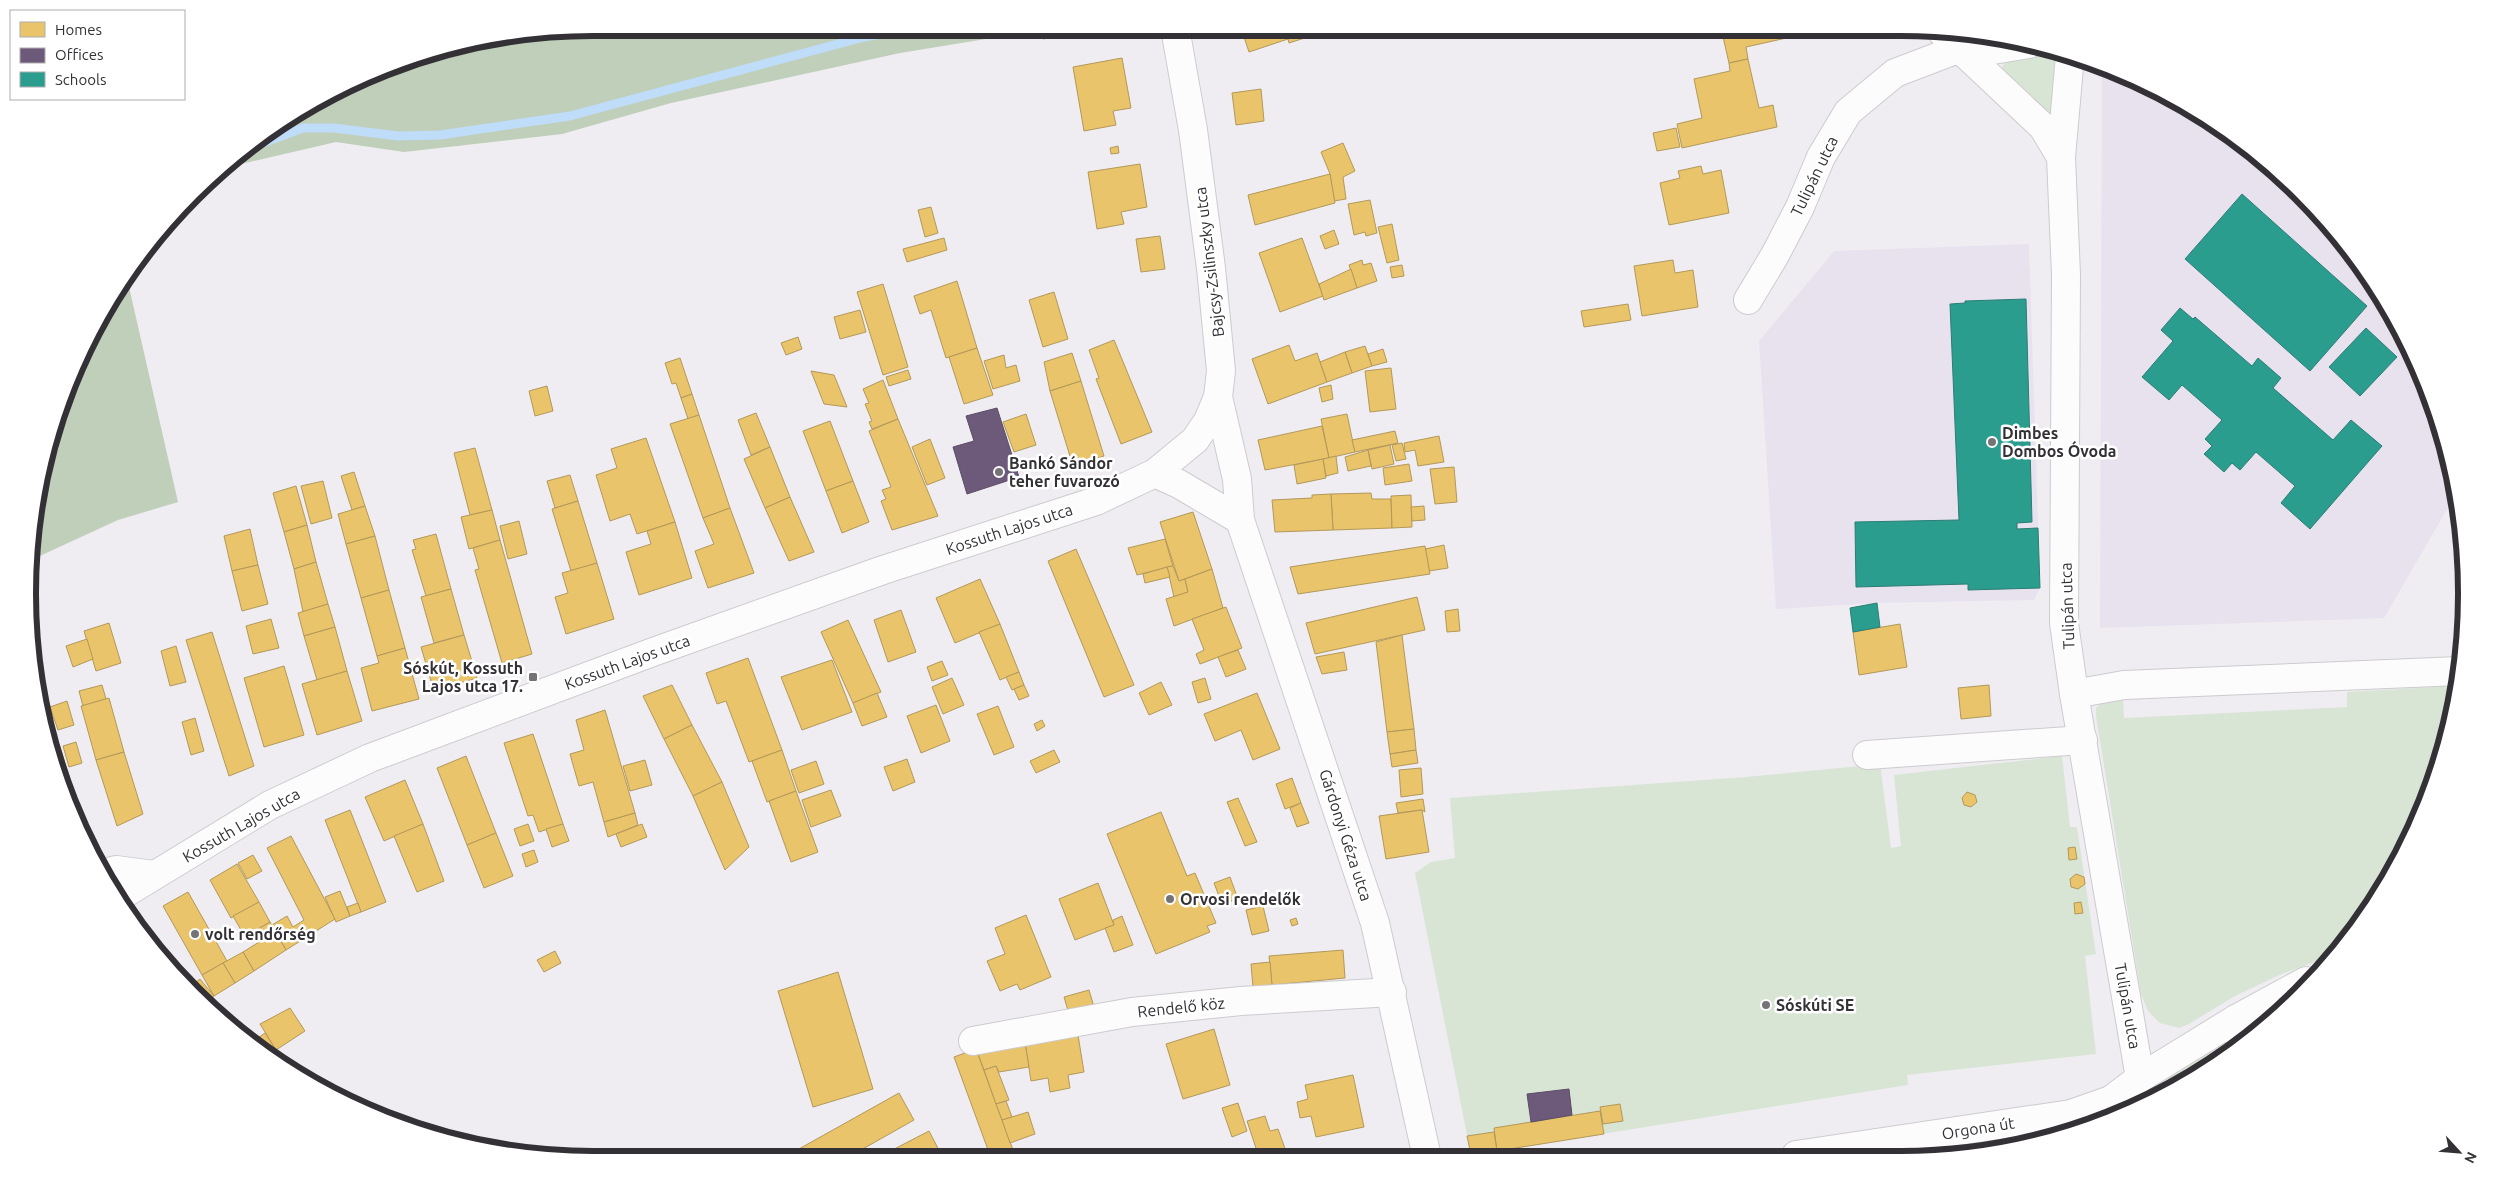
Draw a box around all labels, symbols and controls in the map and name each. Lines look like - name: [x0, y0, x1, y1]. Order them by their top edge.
- legend: [10, 10, 185, 100]
- text: Homes: [55, 21, 102, 38]
- text: Offices: [55, 46, 103, 63]
- text: Schools: [55, 71, 106, 88]
- street label: Tulipán utca: [1787, 133, 1841, 219]
- street label: Bajcsy-Zsilinszky utca: [1191, 186, 1227, 338]
- place label: Dimbes Dombos Óvoda: [2002, 424, 2117, 460]
- marker: Dimbes Dombos Óvoda: [1986, 436, 1998, 448]
- place label: Bankó Sándor teher fuvarozó: [1009, 454, 1120, 490]
- marker: Bankó Sándor teher fuvarozó: [993, 466, 1005, 478]
- street label: Kossuth Lajos utca: [943, 500, 1075, 558]
- street label: Tulipán utca: [2056, 562, 2078, 650]
- street label: Kossuth Lajos utca: [562, 631, 692, 693]
- place label: Sóskút, Kossuth Lajos utca 17.: [403, 659, 523, 695]
- marker: Sóskút, Kossuth Lajos utca 17.: [527, 671, 539, 683]
- street label: Gárdonyi Géza utca: [1316, 767, 1376, 903]
- street label: Kossuth Lajos utca: [179, 784, 303, 866]
- place label: Orvosi rendelők: [1180, 890, 1301, 908]
- marker: Orvosi rendelők: [1164, 893, 1176, 905]
- place label: volt rendőrség: [205, 925, 316, 943]
- marker: volt rendőrség: [189, 928, 201, 940]
- street label: Tulipán utca: [2112, 962, 2144, 1050]
- street label: Rendelő köz: [1136, 993, 1226, 1021]
- place label: Sóskúti SE: [1776, 996, 1854, 1014]
- marker: Sóskúti SE: [1760, 999, 1772, 1011]
- street label: Orgona út: [1940, 1113, 2016, 1143]
- north arrow: [2434, 1127, 2484, 1177]
- text: N: [2461, 1149, 2480, 1166]

